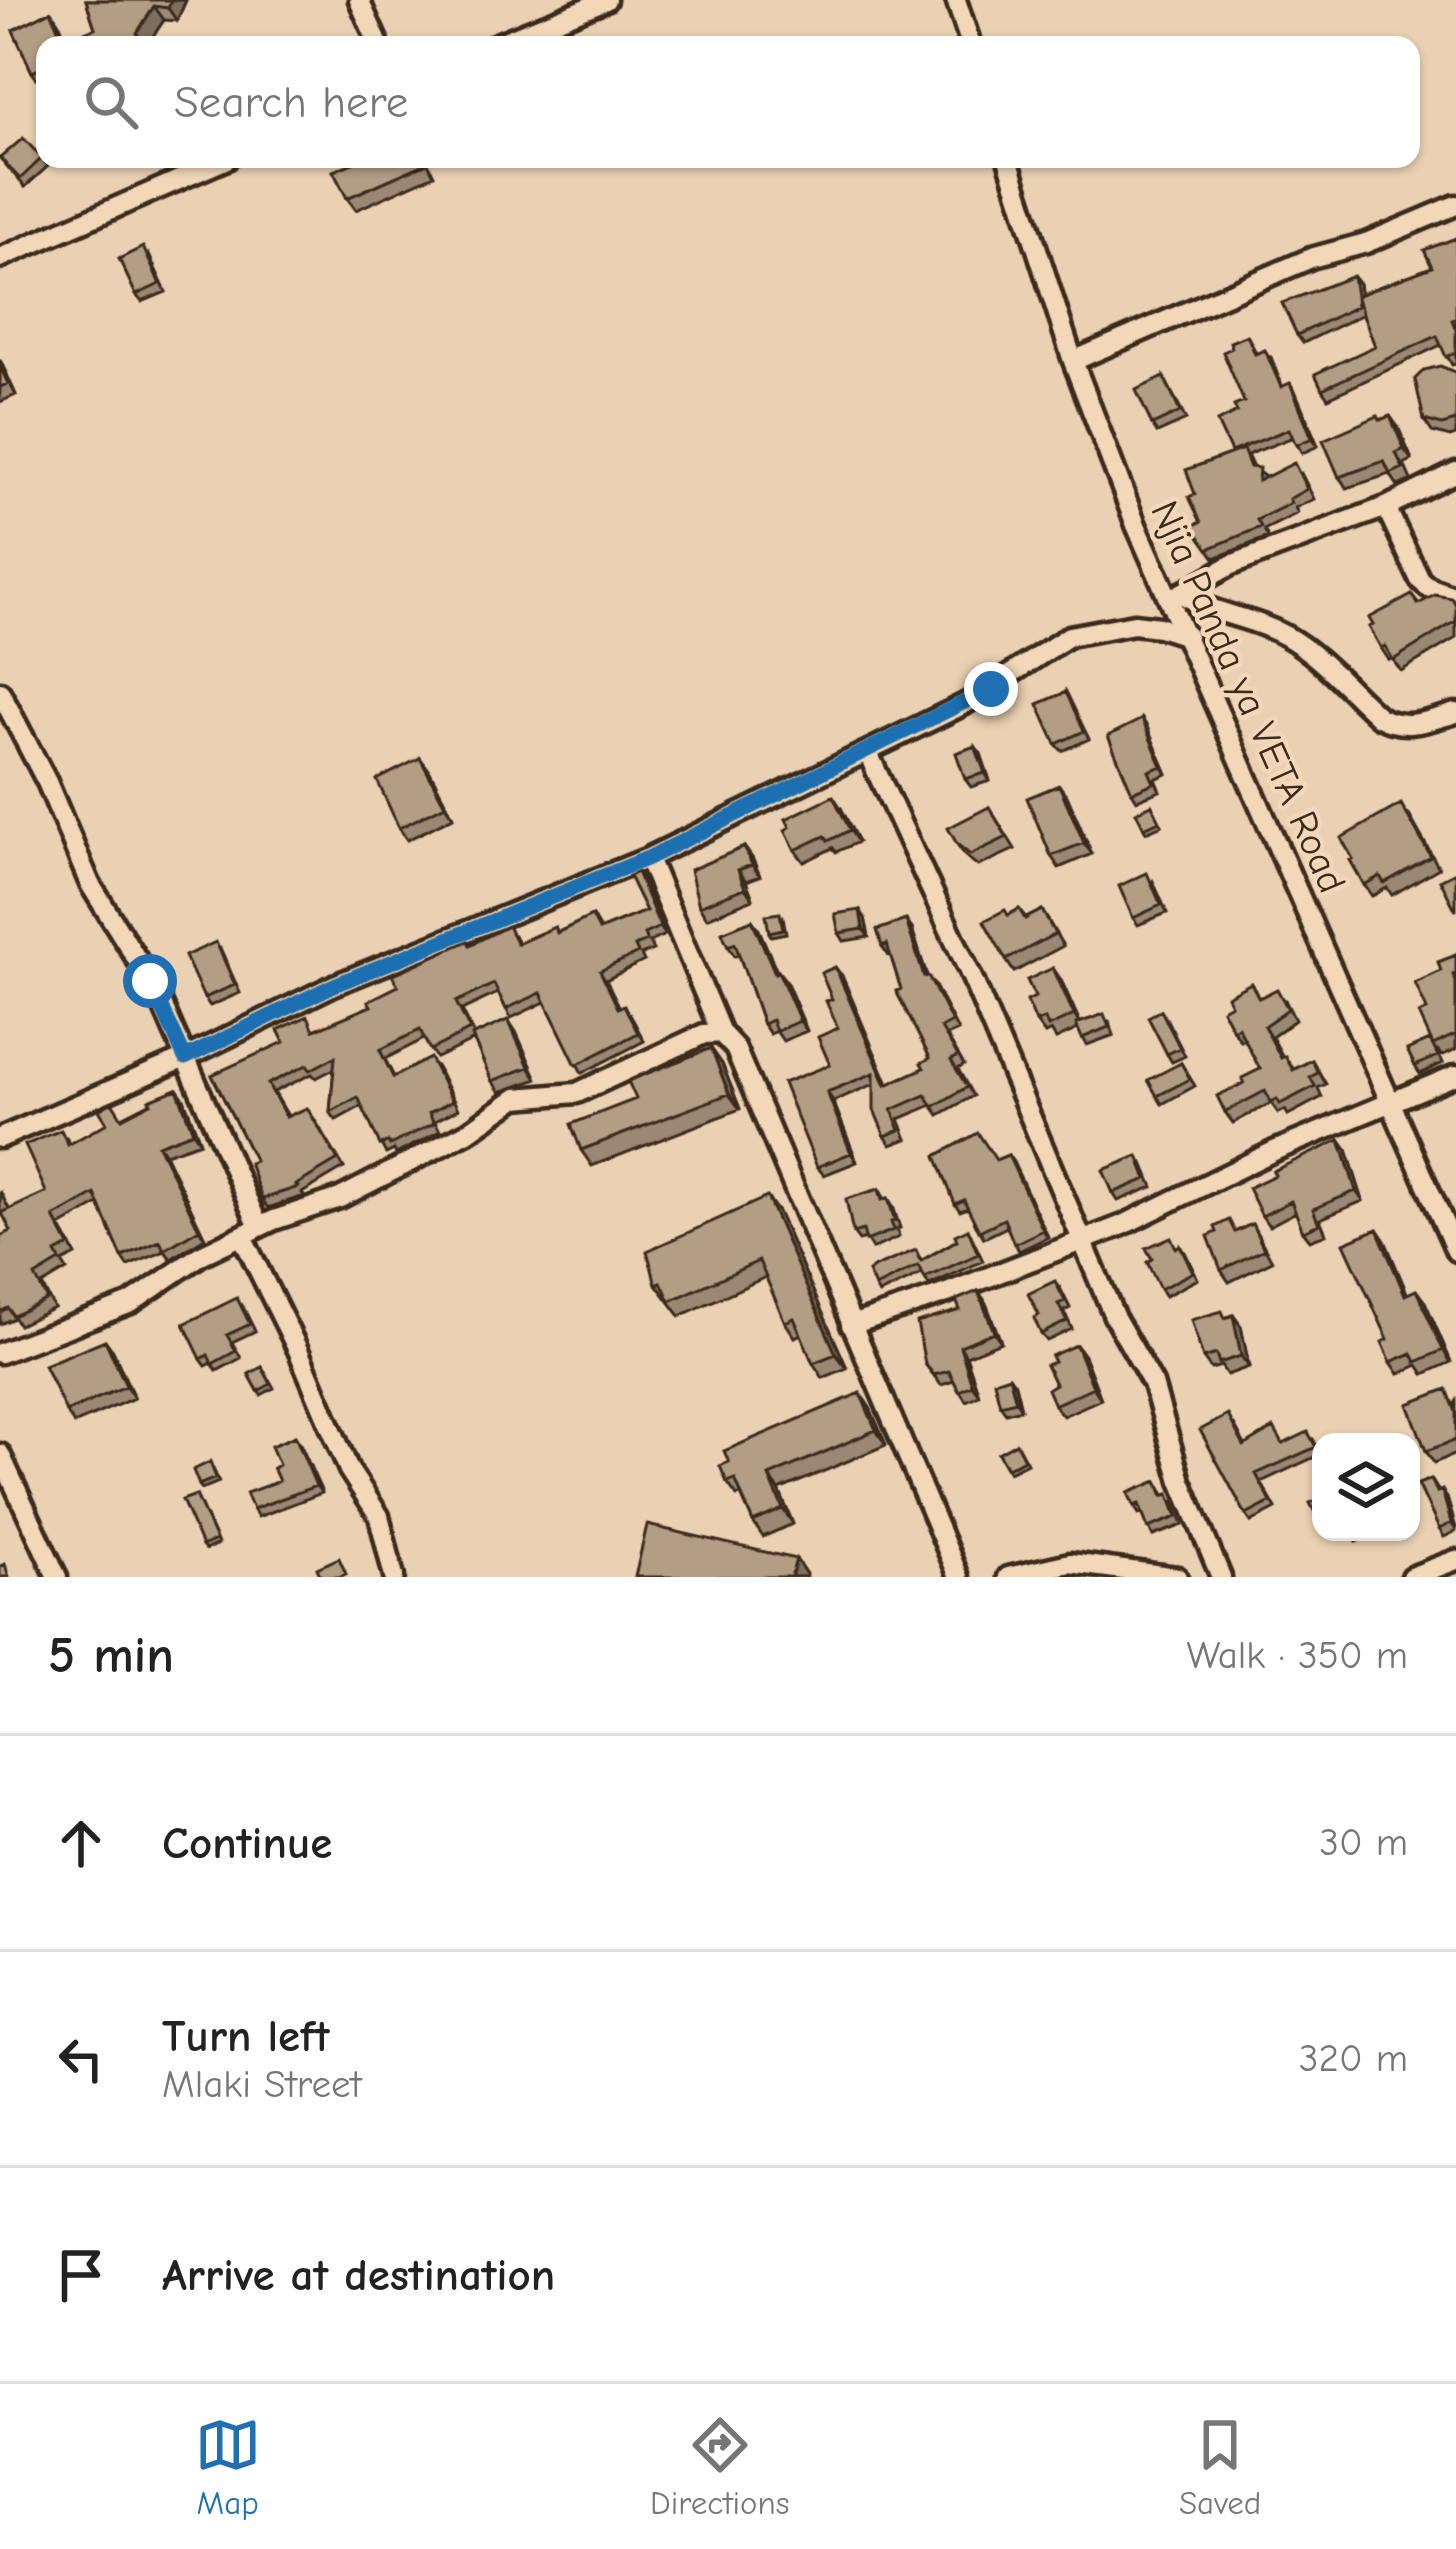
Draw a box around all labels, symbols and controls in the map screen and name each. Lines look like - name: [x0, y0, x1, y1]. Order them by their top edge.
- search box: [36, 36, 1420, 168]
- icon: search: [78, 69, 144, 135]
- text: Search here: [174, 76, 408, 128]
- street label: Njia Panda ya VETA Road: [1141, 494, 1355, 900]
- route end: [964, 662, 1018, 716]
- route start: [123, 954, 177, 1008]
- map controls: [1312, 1433, 1420, 1541]
- button: layers: [1312, 1433, 1420, 1541]
- text: 5 min: [48, 1626, 174, 1685]
- text: Walk · 350 m: [1186, 1633, 1408, 1678]
- icon: ahead: [48, 1810, 114, 1876]
- text: Continue: [162, 1817, 332, 1869]
- text: 30 m: [1319, 1820, 1408, 1865]
- text: Turn left: [162, 2010, 329, 2062]
- icon: left: [48, 2026, 114, 2092]
- text: 320 m: [1299, 2036, 1408, 2081]
- text: Mlaki Street: [162, 2062, 362, 2107]
- icon: arrive: [48, 2242, 114, 2308]
- text: Arrive at destination: [162, 2249, 555, 2301]
- tab: Map: [195, 2412, 261, 2522]
- tab: Directions: [650, 2412, 790, 2522]
- tab: Saved: [1179, 2412, 1261, 2522]

